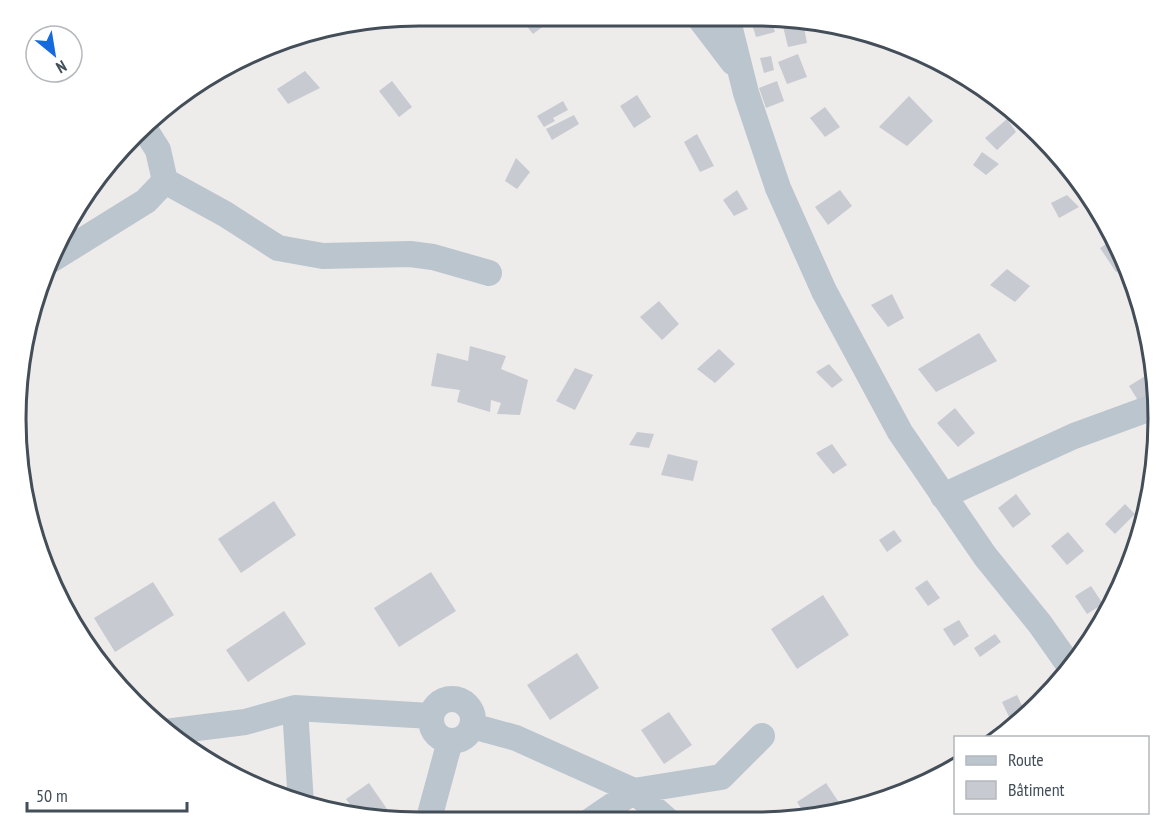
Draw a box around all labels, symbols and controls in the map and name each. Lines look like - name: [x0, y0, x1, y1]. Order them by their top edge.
- north arrow: [24, 24, 84, 84]
- text: N: [53, 56, 70, 78]
- legend: [954, 736, 1149, 814]
- text: Route: [1008, 748, 1044, 771]
- scale bar: [27, 775, 188, 813]
- text: Bâtiment: [1008, 778, 1065, 801]
- text: 50 m: [36, 784, 68, 807]

